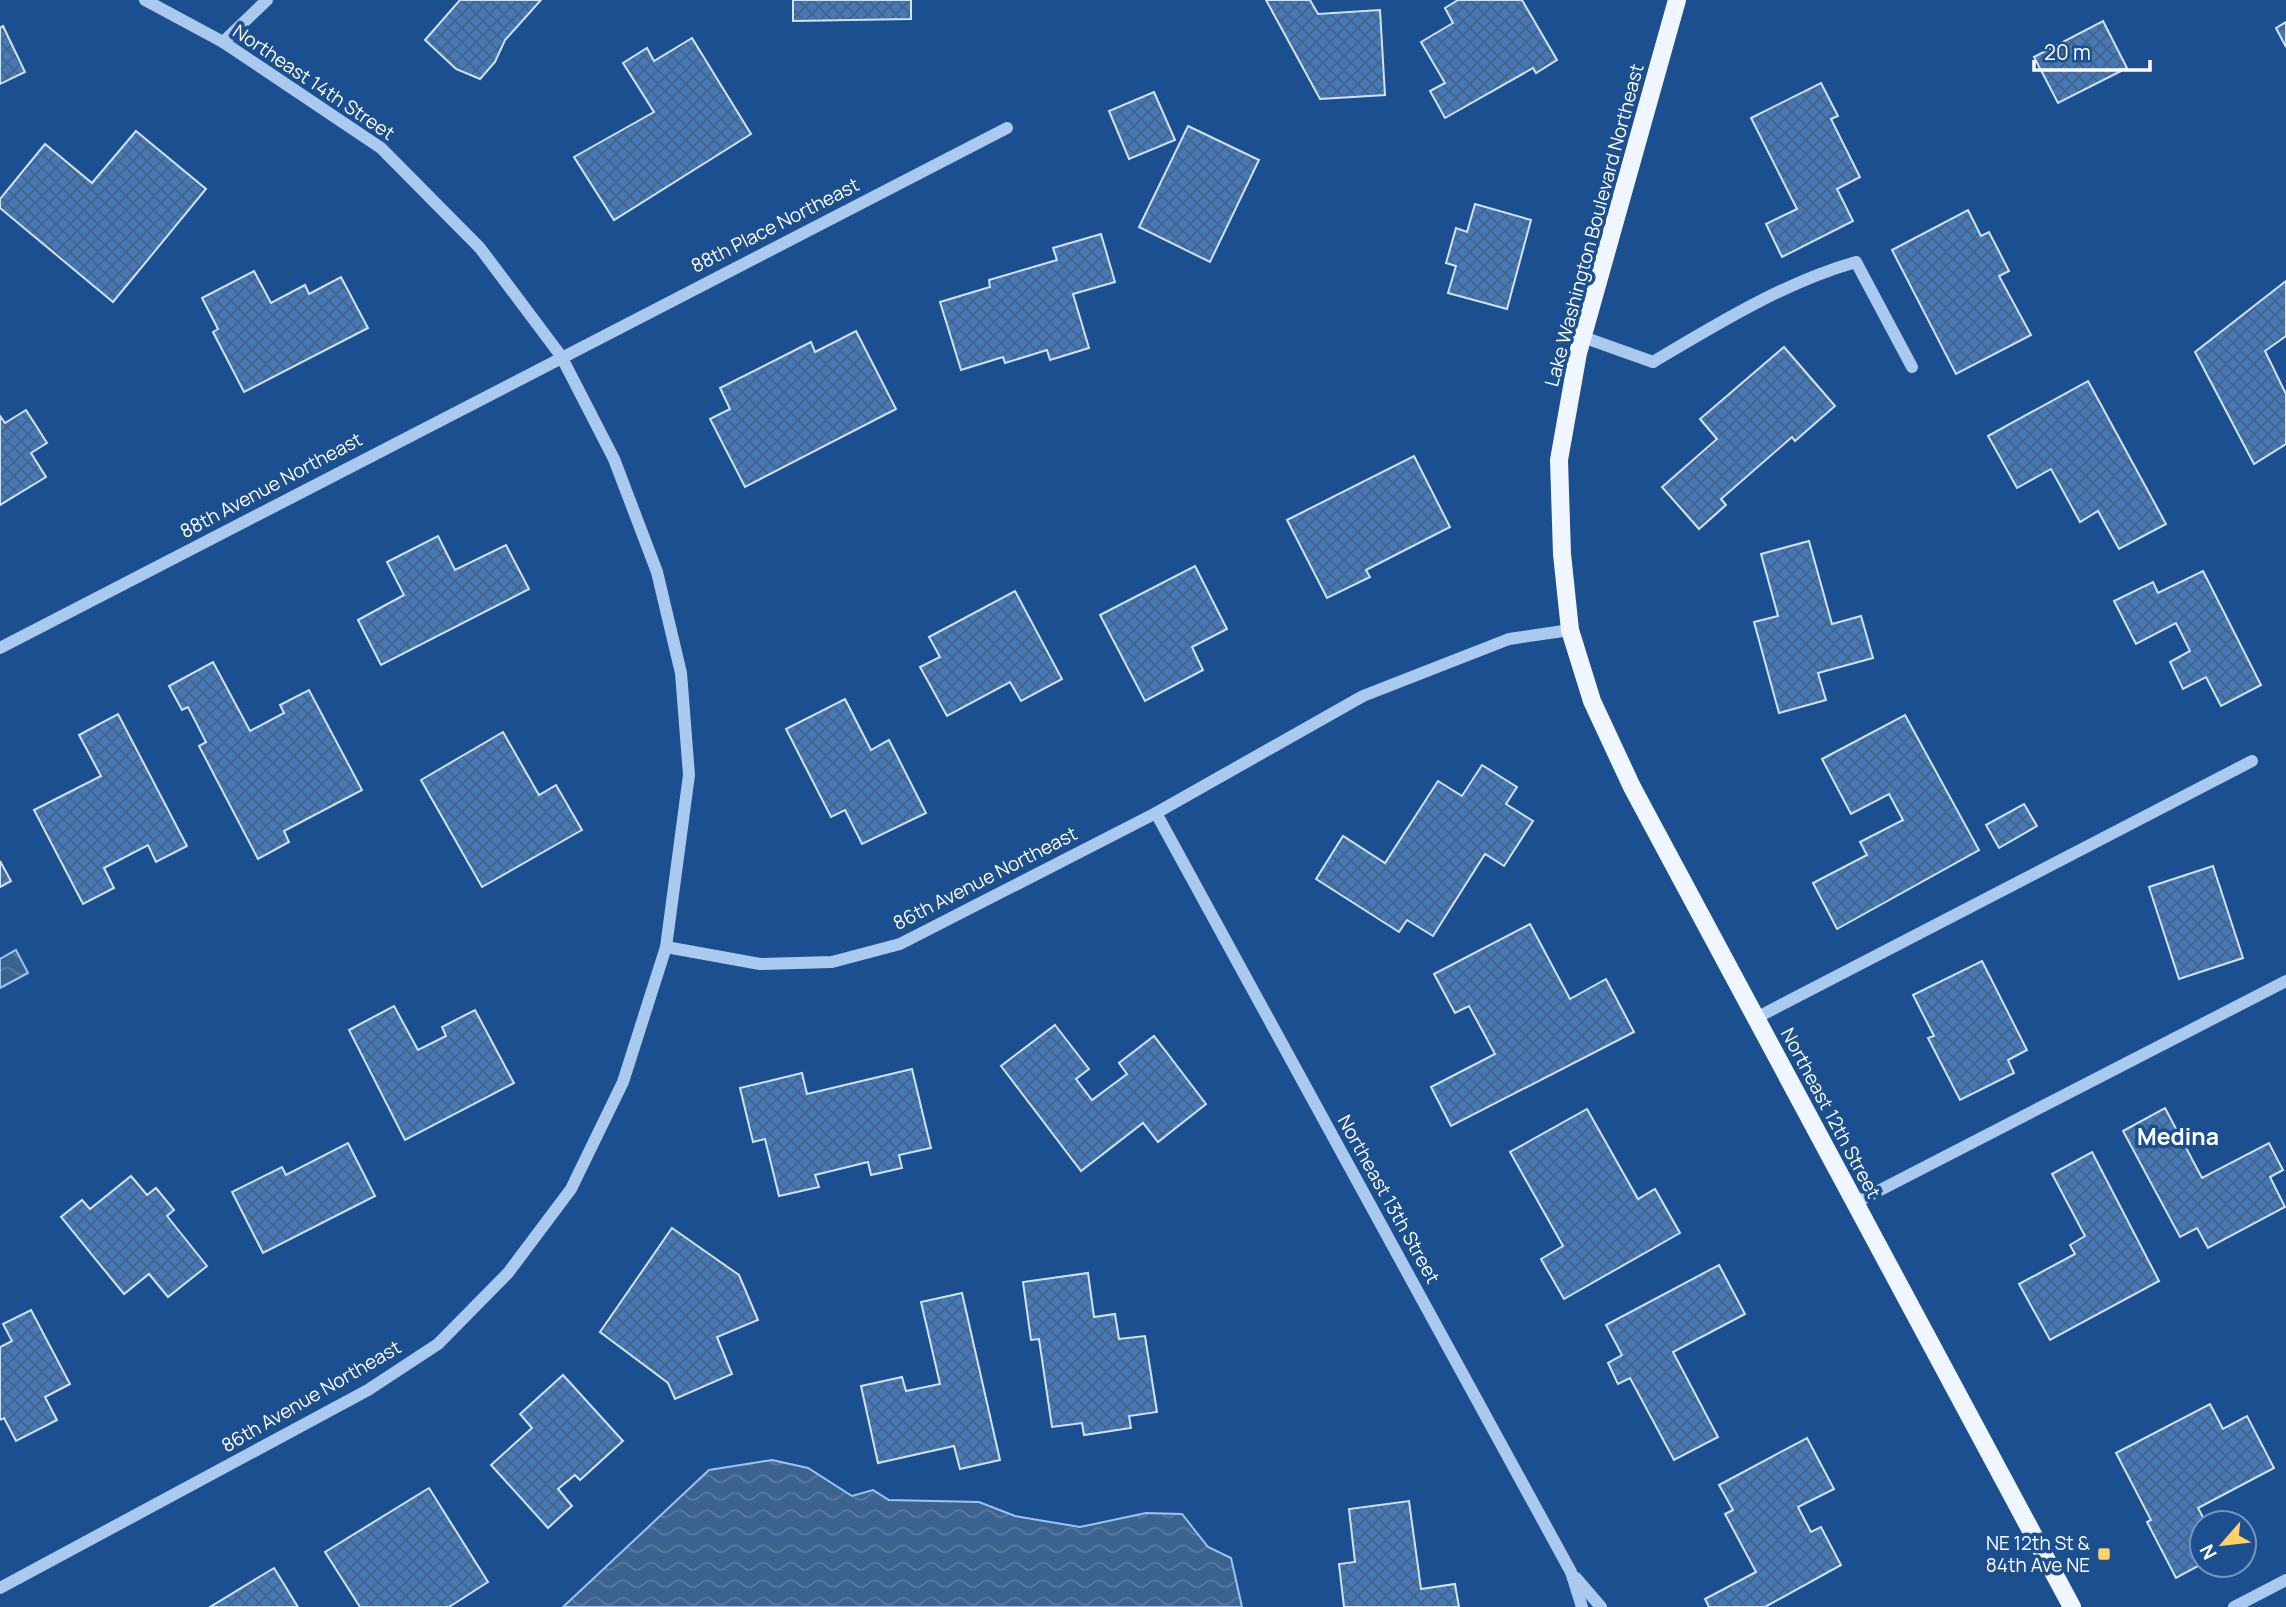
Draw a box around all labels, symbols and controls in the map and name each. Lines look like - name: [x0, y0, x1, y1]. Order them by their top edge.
- street label: Northeast 14th Street: [228, 18, 400, 146]
- scale bar: [2034, 28, 2150, 72]
- text: 20 m: [2044, 38, 2091, 66]
- street label: Lake Washington Boulevard Northeast: [1538, 61, 1650, 389]
- street label: 88th Place Northeast: [686, 171, 864, 279]
- street label: 88th Avenue Northeast: [175, 426, 367, 544]
- street label: 86th Avenue Northeast: [888, 820, 1082, 936]
- street label: Northeast 12th Street: [1775, 1023, 1887, 1203]
- street label: Northeast 13th Street: [1332, 1110, 1446, 1288]
- district label: Medina: [2137, 1120, 2219, 1152]
- street label: 86th Avenue Northeast: [216, 1334, 406, 1458]
- north arrow: [2188, 1509, 2258, 1579]
- place label: NE 12th St & 84th Ave NE: [1986, 1530, 2091, 1578]
- text: N: [2193, 1540, 2223, 1564]
- marker: NE 12th St & 84th Ave NE: [2096, 1546, 2112, 1562]

